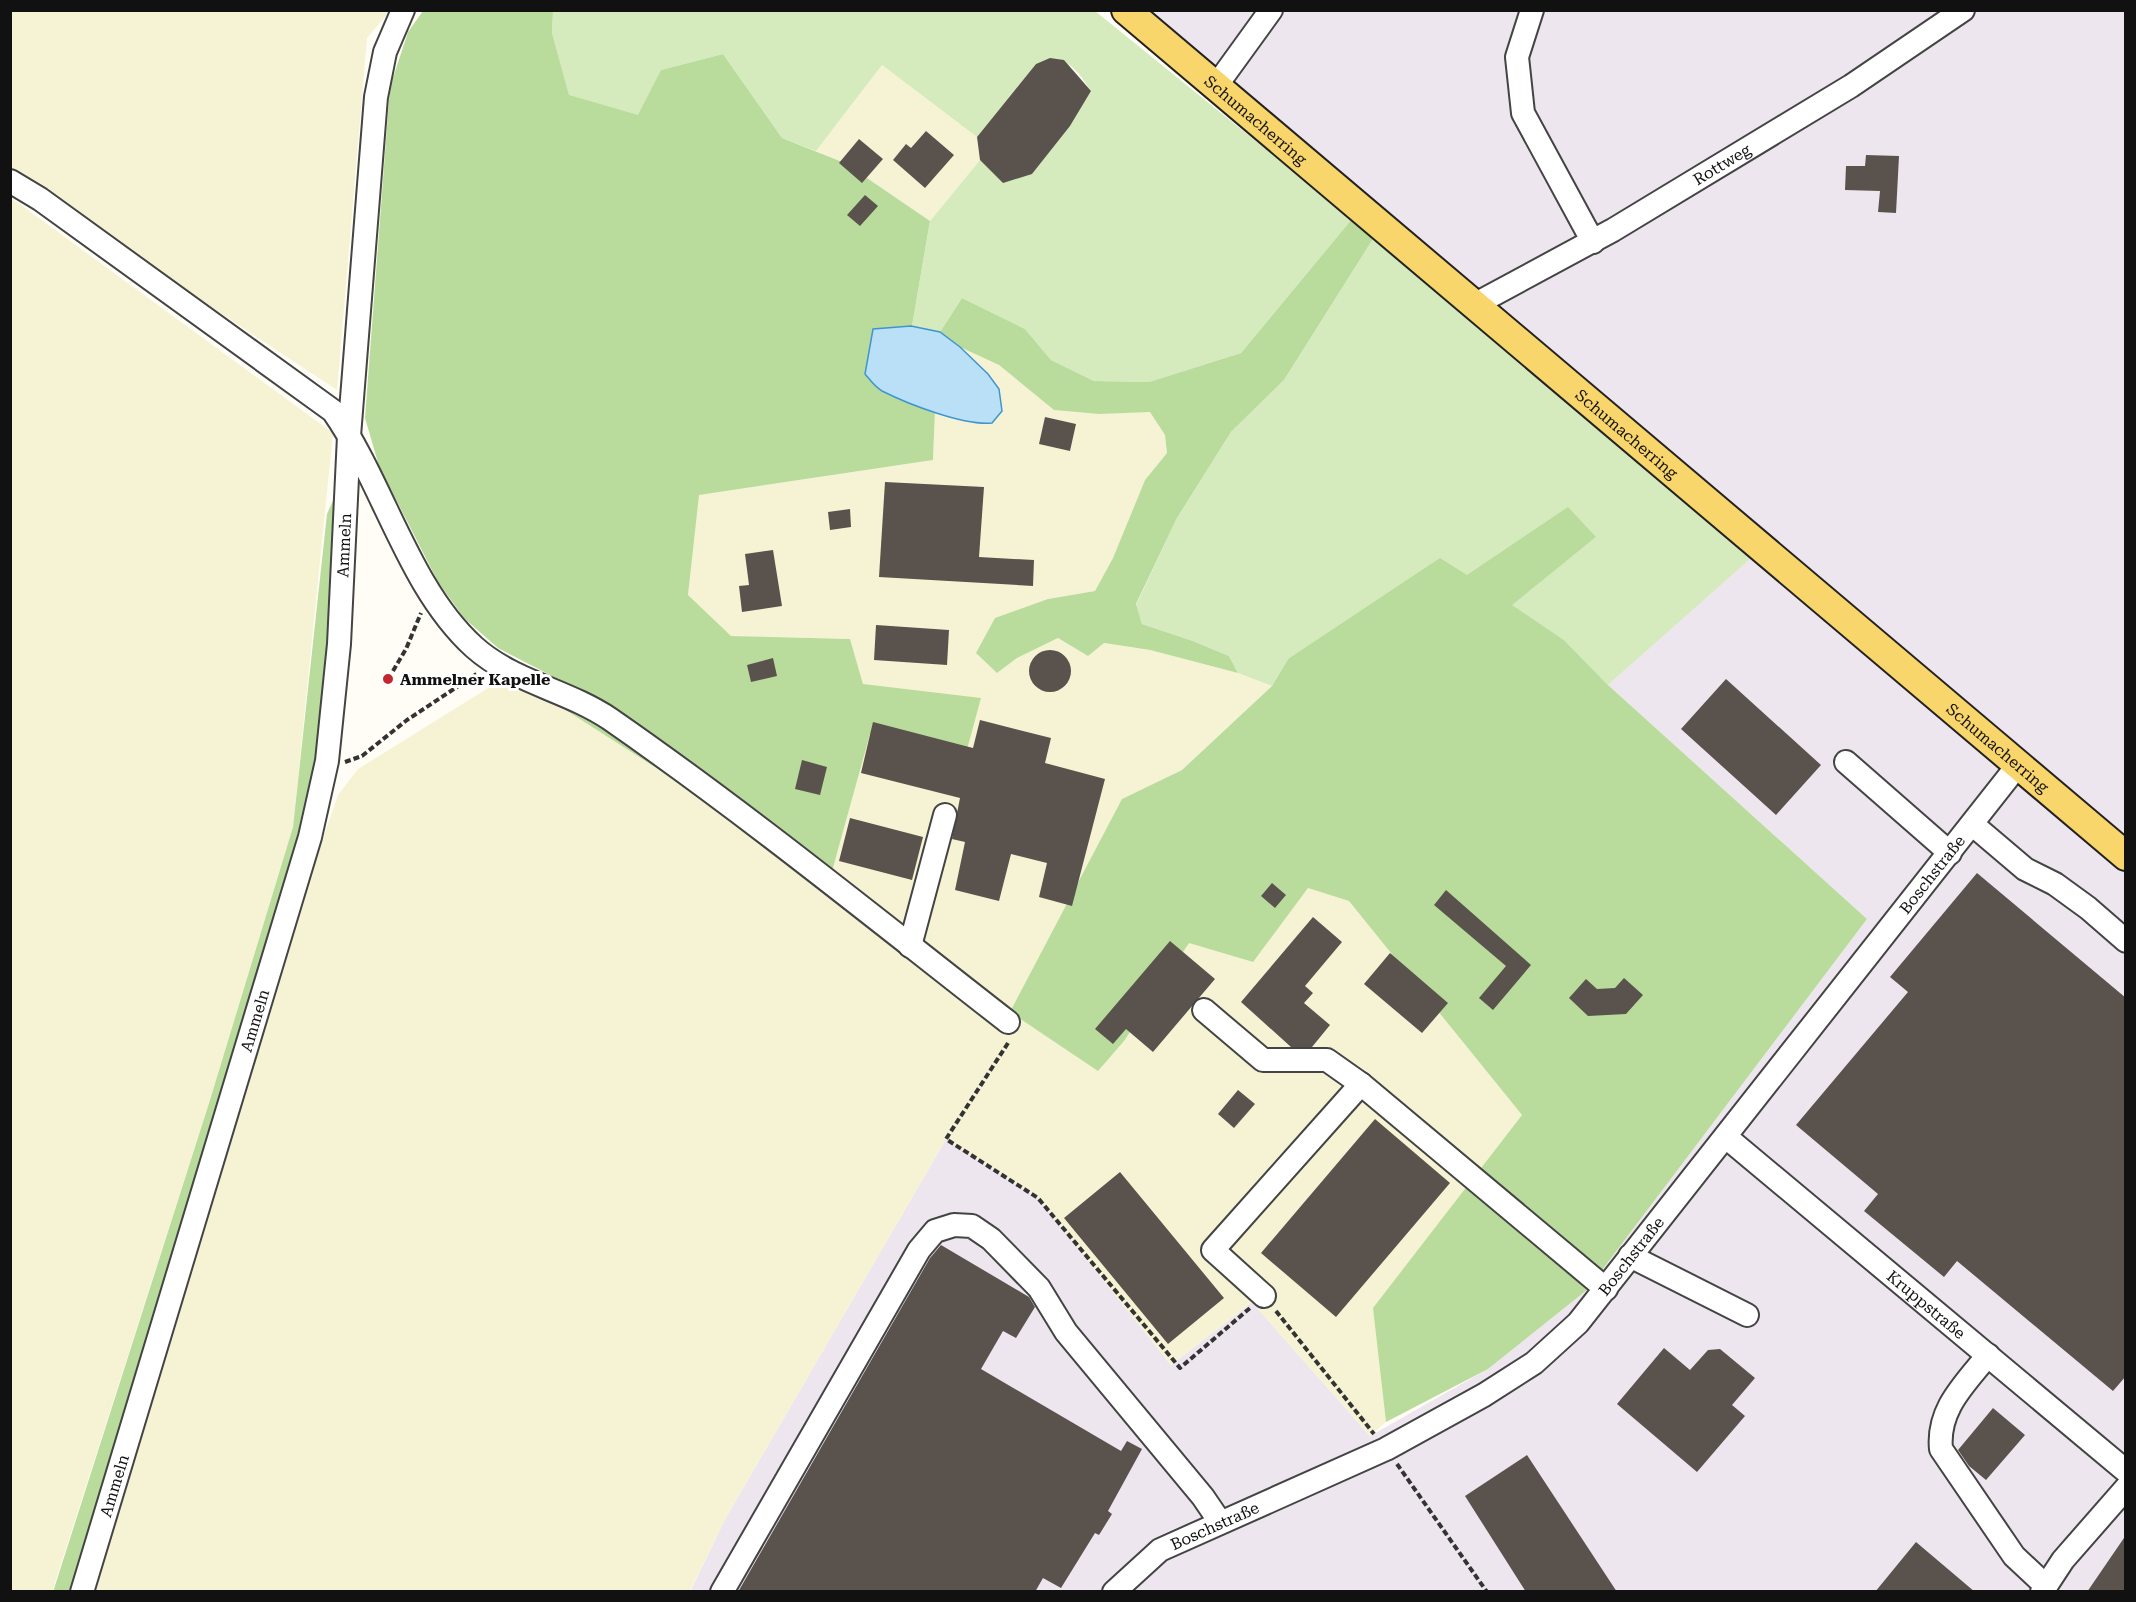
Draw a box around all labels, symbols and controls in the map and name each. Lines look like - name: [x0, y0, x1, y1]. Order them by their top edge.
- street label: Schumacherring: [1200, 72, 1311, 169]
- street label: Rottweg: [1690, 140, 1755, 189]
- street label: Schumacherring: [1571, 385, 1682, 483]
- street label: Ammeln: [333, 513, 355, 578]
- place label: Ammelner Kapelle: [400, 670, 550, 689]
- marker: Ammelner Kapelle: [381, 672, 395, 686]
- street label: Schumacherring: [1942, 699, 2053, 797]
- street label: Boschstraße: [1895, 831, 1969, 918]
- street label: Ammeln: [237, 987, 273, 1054]
- street label: Boschstraße: [1594, 1213, 1668, 1299]
- street label: Kruppstraße: [1883, 1266, 1969, 1343]
- street label: Ammeln: [96, 1452, 133, 1519]
- street label: Boschstraße: [1168, 1498, 1262, 1554]

